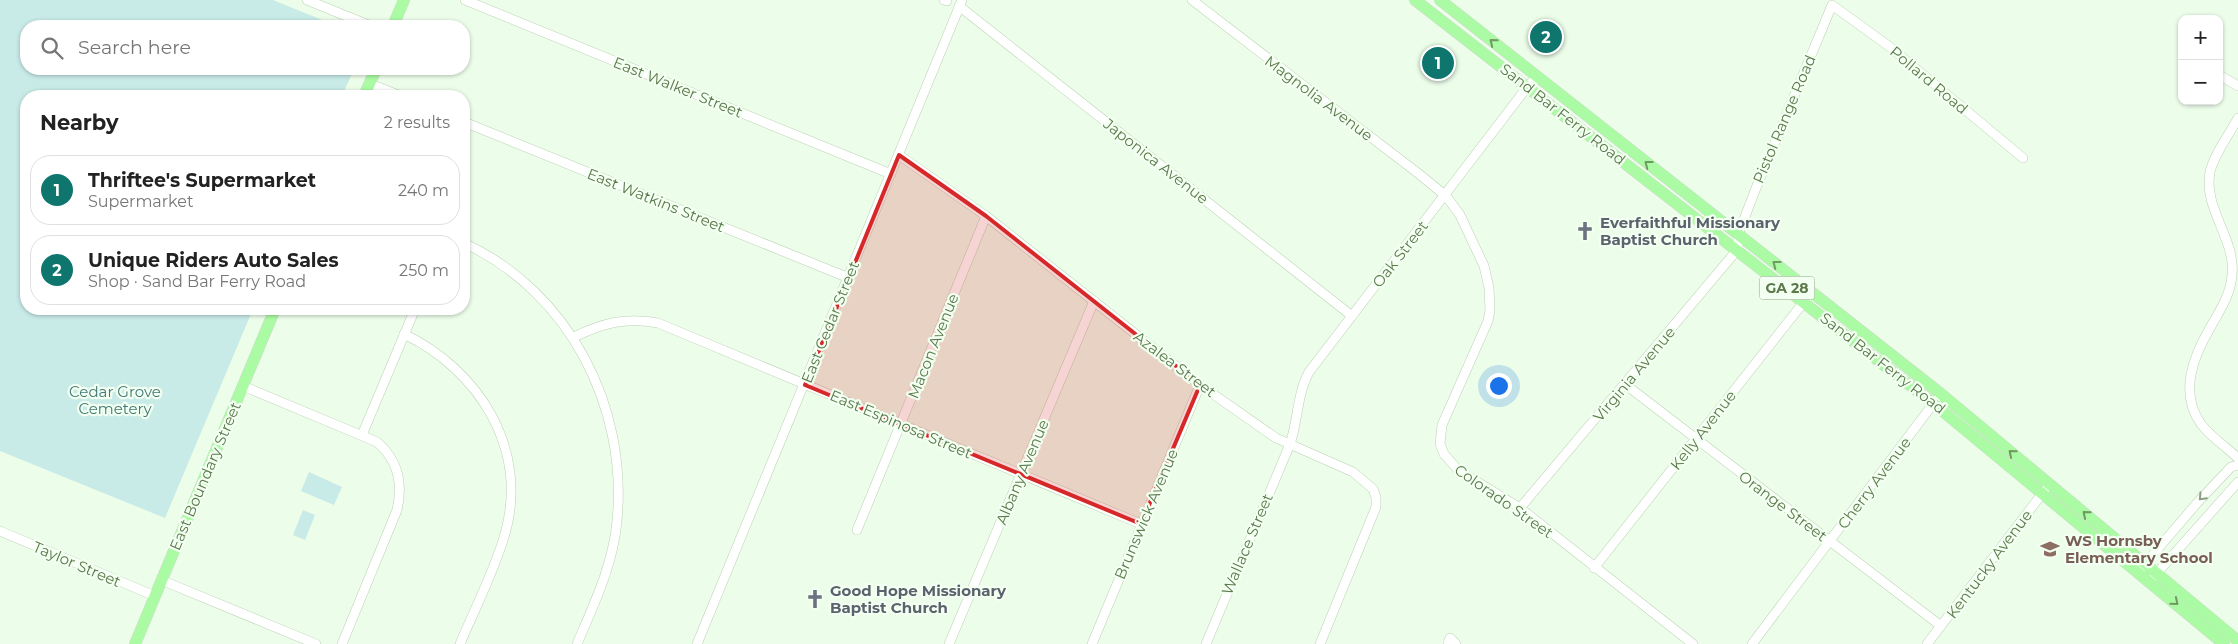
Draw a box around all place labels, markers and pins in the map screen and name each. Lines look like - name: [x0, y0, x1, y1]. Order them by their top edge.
- pin: 2: [1530, 18, 1562, 56]
- pin: 1: [1422, 44, 1454, 82]
- place label: Everfaithful Missionary Baptist Church: [1600, 213, 1781, 249]
- church icon: Everfaithful Missionary Baptist Church: [1574, 220, 1596, 242]
- place label: WS Hornsby Elementary School: [2065, 531, 2213, 567]
- school or university icon: WS Hornsby Elementary School: [2039, 538, 2061, 560]
- place label: Good Hope Missionary Baptist Church: [830, 581, 1007, 617]
- church icon: Good Hope Missionary Baptist Church: [804, 588, 826, 610]

